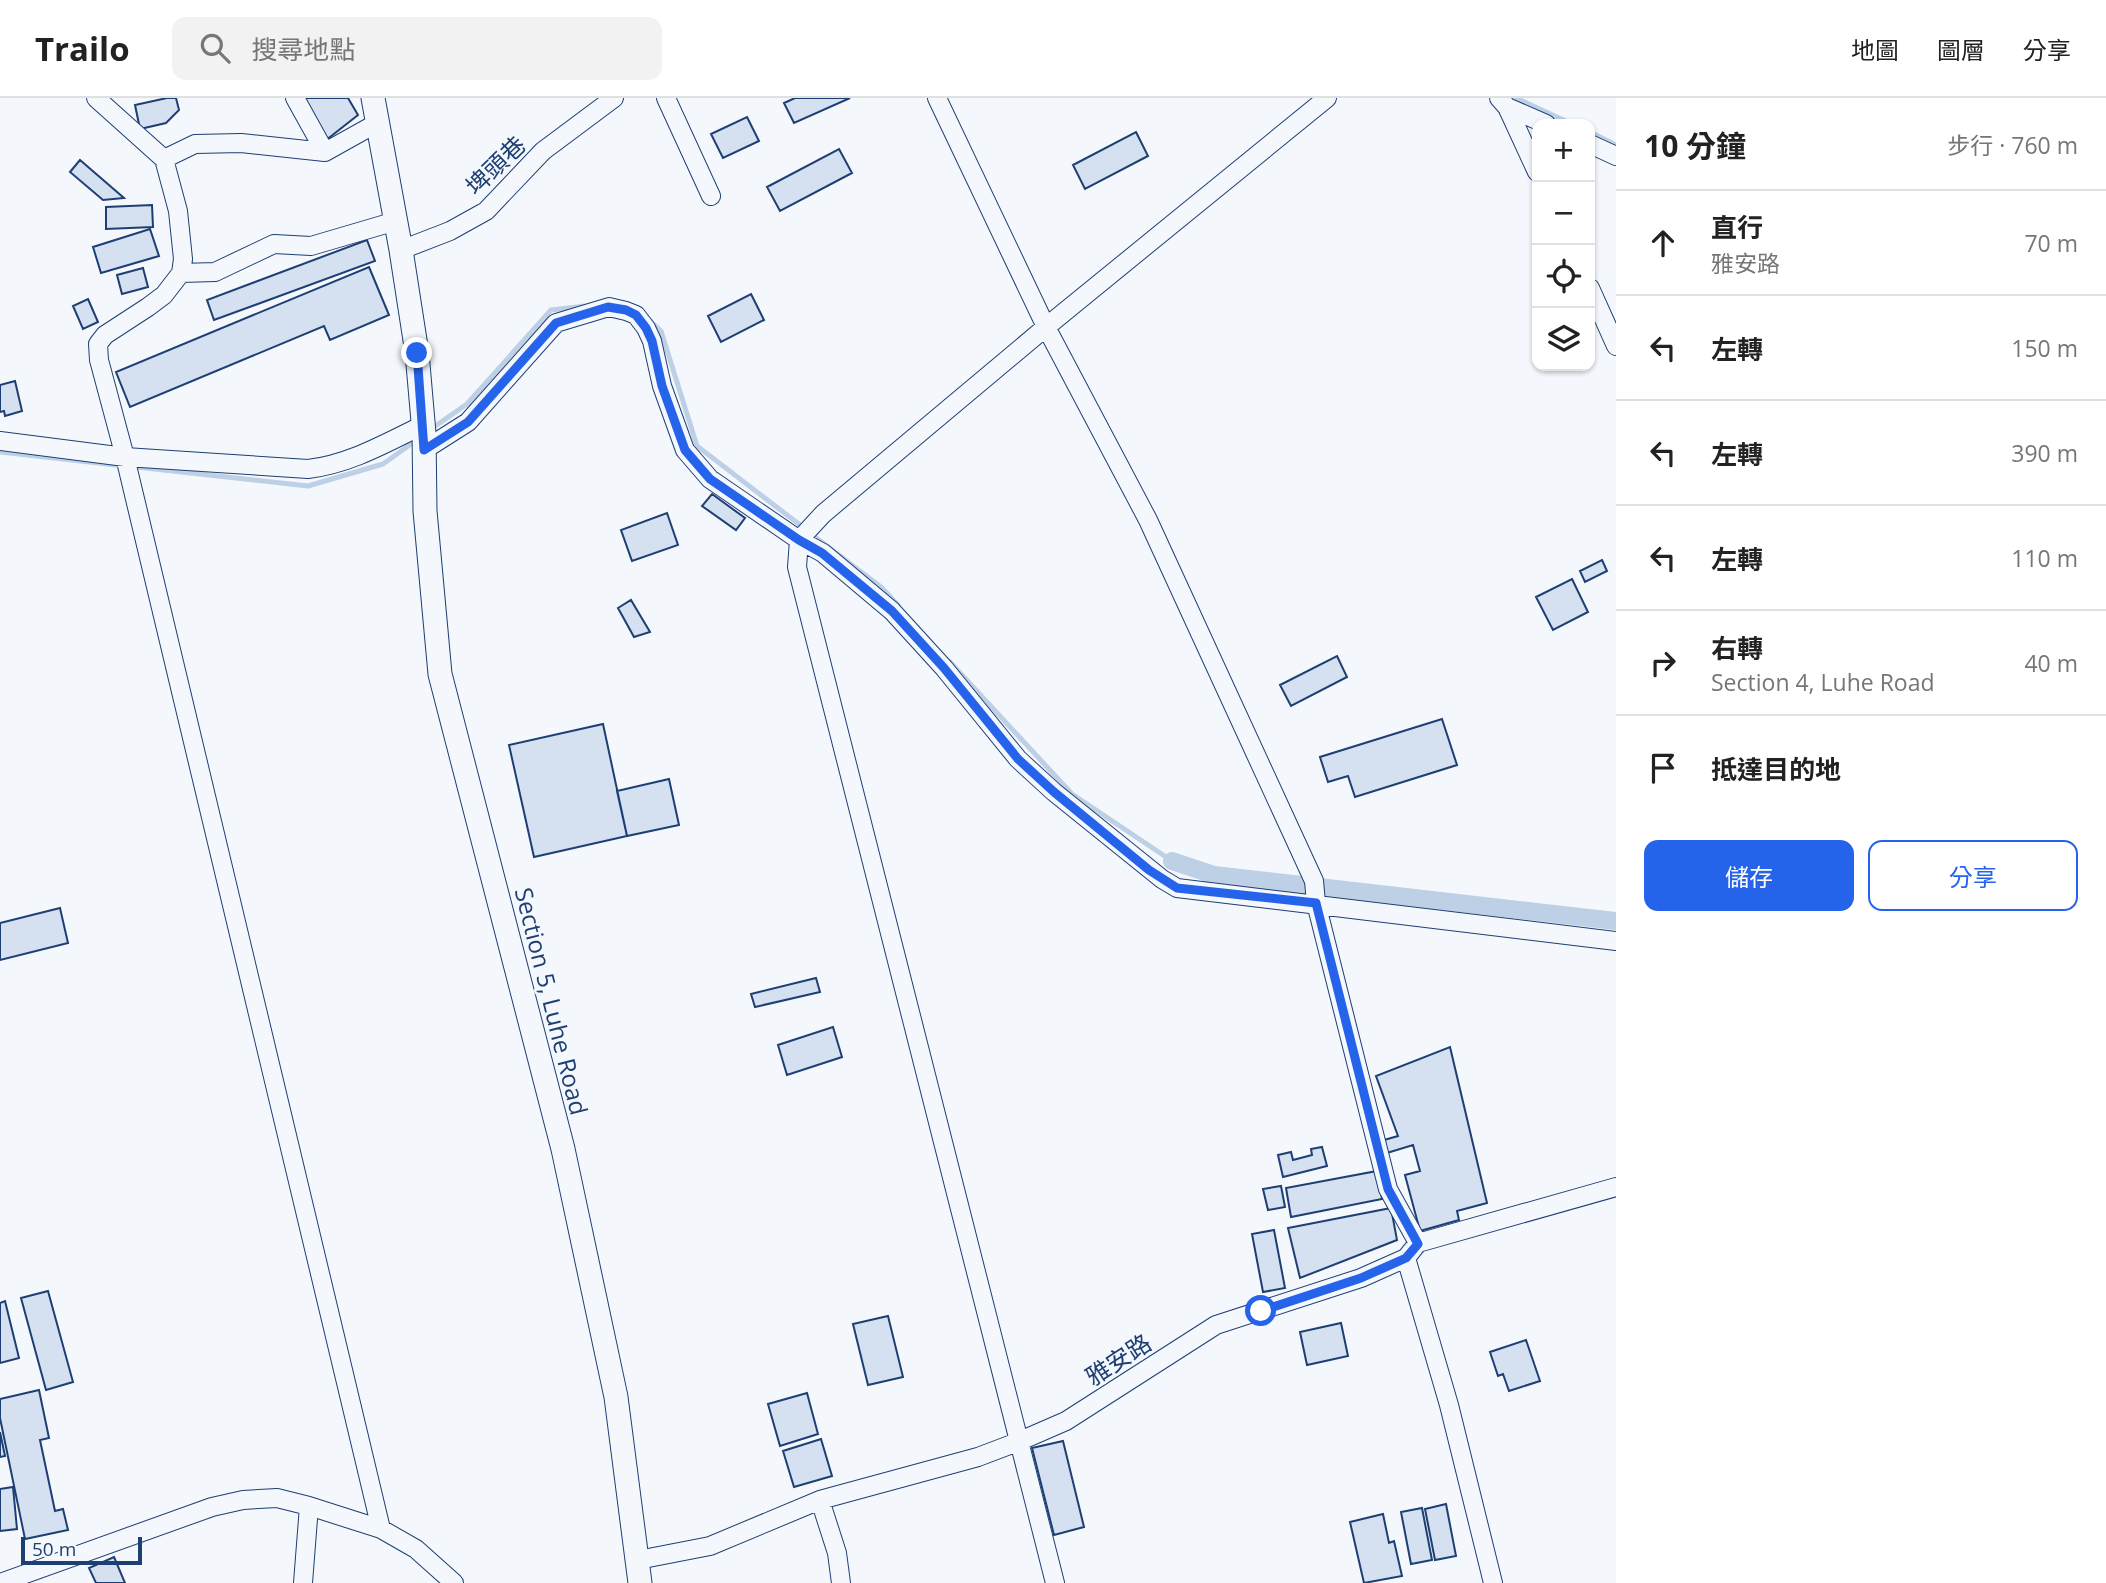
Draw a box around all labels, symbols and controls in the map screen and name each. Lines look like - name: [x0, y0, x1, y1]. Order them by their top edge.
- search box: [172, 17, 662, 80]
- text: Trailo: [35, 26, 130, 71]
- icon: search: [196, 29, 234, 67]
- text: 搜尋地點: [252, 31, 356, 67]
- text: 地圖: [1851, 33, 1899, 66]
- text: 圖層: [1937, 33, 1985, 66]
- text: 分享: [2023, 33, 2071, 66]
- map controls: [1532, 119, 1595, 371]
- button: +: [1532, 119, 1595, 182]
- text: 10 分鐘: [1644, 125, 1746, 166]
- street label: 埤頭巷: [458, 128, 532, 202]
- text: 步行 · 760 m: [1947, 129, 2078, 161]
- button: −: [1532, 182, 1595, 245]
- text: 直行: [1711, 209, 1763, 245]
- icon: ahead: [1644, 224, 1682, 262]
- text: 70 m: [2024, 227, 2078, 259]
- button: locate: [1532, 245, 1595, 308]
- text: 雅安路: [1711, 247, 1780, 279]
- button: layers: [1532, 308, 1595, 371]
- icon: left: [1644, 329, 1682, 367]
- text: 左轉: [1711, 331, 1763, 367]
- text: 150 m: [2011, 332, 2078, 364]
- route end: [401, 337, 432, 368]
- icon: left: [1644, 434, 1682, 472]
- text: 左轉: [1711, 436, 1763, 472]
- text: 390 m: [2011, 437, 2078, 469]
- icon: left: [1644, 539, 1682, 577]
- text: 左轉: [1711, 541, 1763, 577]
- text: 110 m: [2011, 542, 2078, 574]
- text: 右轉: [1711, 630, 1763, 666]
- icon: right: [1644, 644, 1682, 682]
- text: 40 m: [2024, 647, 2078, 679]
- text: Section 4, Luhe Road: [1711, 666, 1935, 698]
- icon: arrive: [1644, 749, 1682, 787]
- text: 抵達目的地: [1711, 751, 1841, 787]
- button: 儲存: [1644, 840, 1854, 911]
- button: 分享: [1868, 840, 2078, 911]
- street label: Section 5, Luhe Road: [508, 884, 596, 1118]
- route start: [1245, 1295, 1276, 1326]
- street label: 雅安路: [1079, 1326, 1157, 1392]
- scale bar: [21, 1534, 142, 1566]
- text: 50 m: [32, 1536, 76, 1562]

